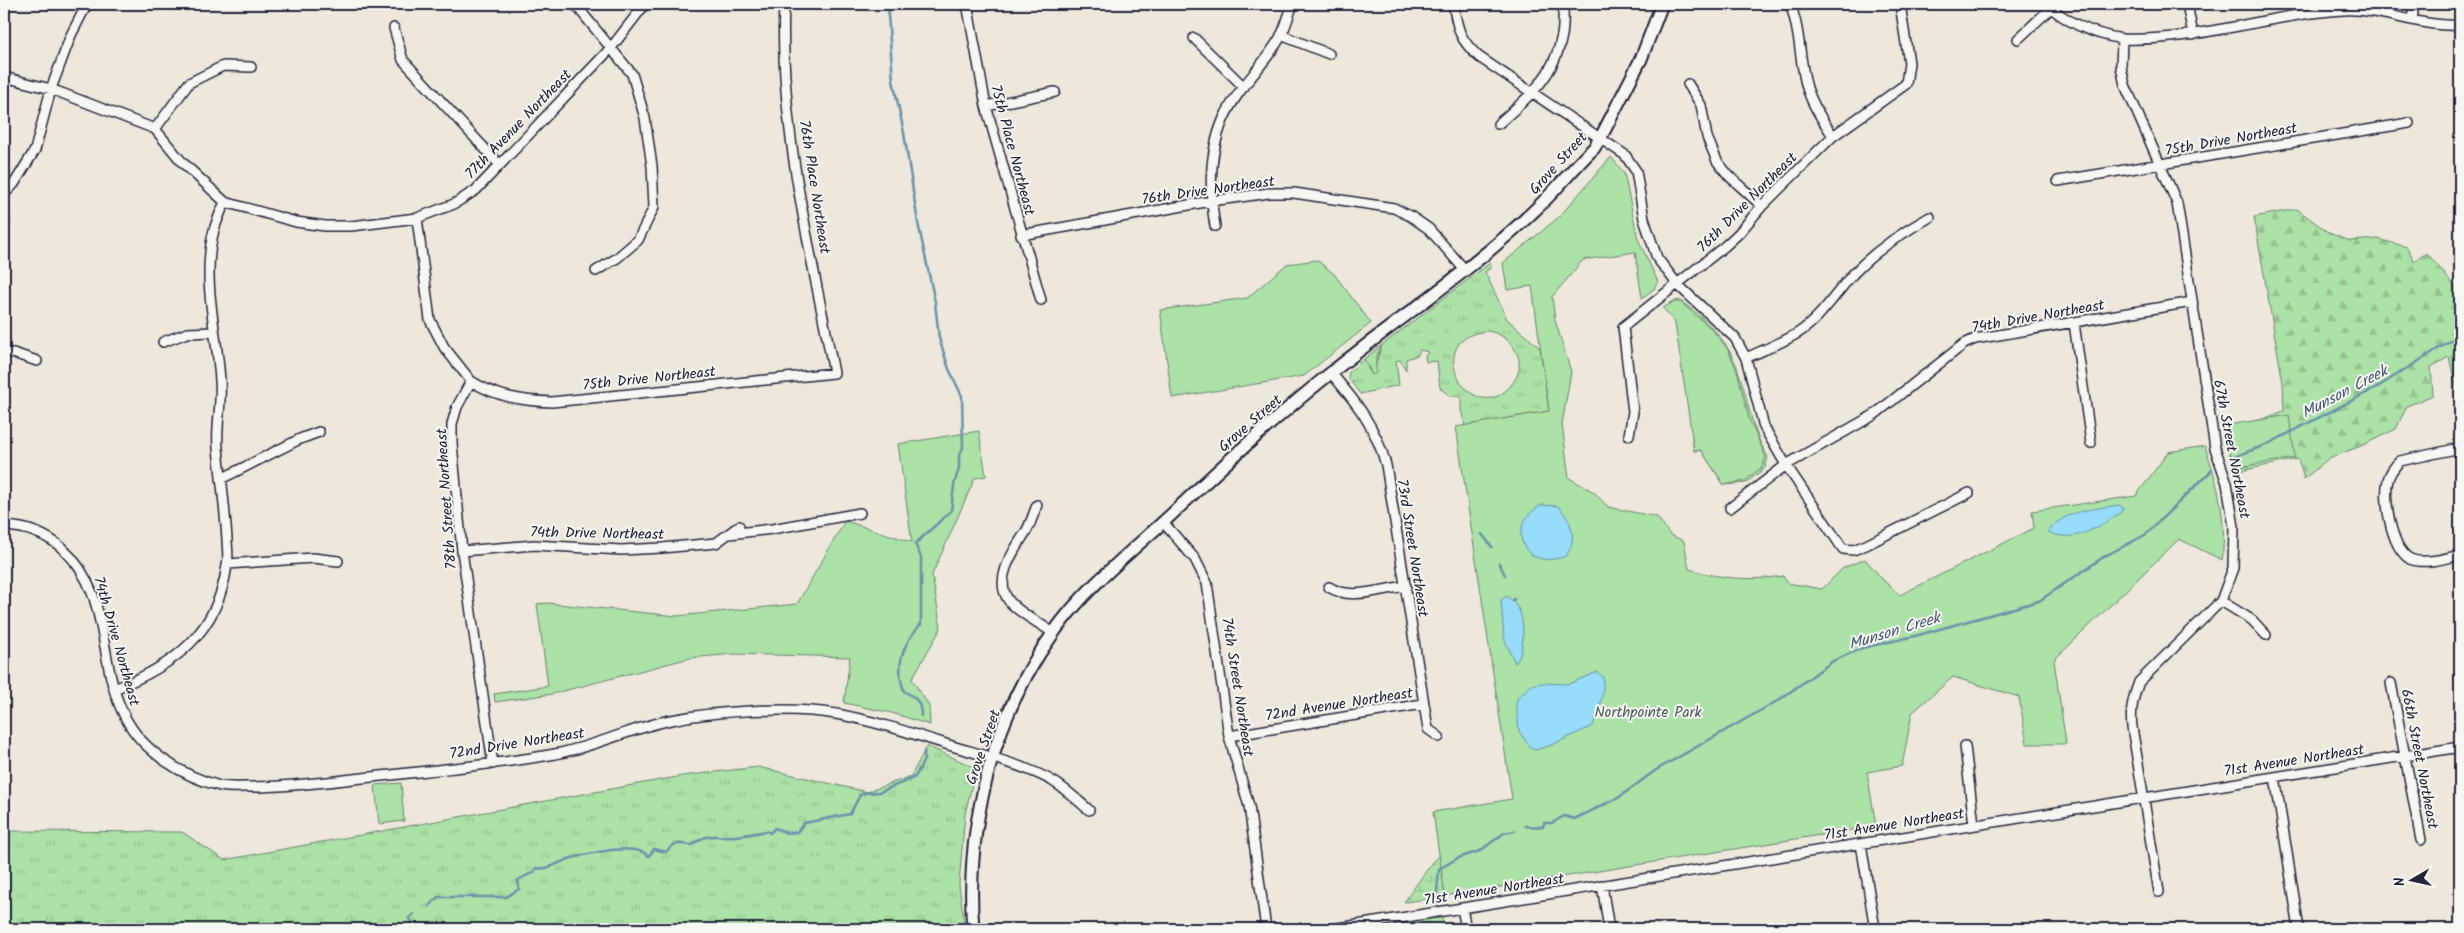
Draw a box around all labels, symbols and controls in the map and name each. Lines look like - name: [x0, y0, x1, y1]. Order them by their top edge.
- street label: 77th Avenue Northeast: [460, 64, 578, 185]
- street label: 75th Place Northeast: [983, 82, 1041, 219]
- street label: 75th Drive Northeast: [2163, 117, 2299, 163]
- street label: 76th Place Northeast: [792, 119, 836, 256]
- street label: Grove Street: [1524, 126, 1594, 201]
- street label: 76th Drive Northeast: [1692, 147, 1804, 259]
- street label: 76th Drive Northeast: [1140, 170, 1276, 212]
- street label: 74th Drive Northeast: [1970, 293, 2106, 340]
- water label: Munson Creek: [2297, 358, 2395, 426]
- street label: 75th Drive Northeast: [581, 360, 717, 398]
- street label: 67th Street Northeast: [2206, 378, 2256, 521]
- street label: Grove Street: [1213, 389, 1288, 458]
- street label: 78th Street Northeast: [430, 427, 464, 570]
- street label: 73rd Street Northeast: [1389, 477, 1435, 619]
- street label: 74th Drive Northeast: [530, 521, 664, 547]
- street label: 74th Drive Northeast: [86, 574, 146, 709]
- water label: Munson Creek: [1846, 605, 1946, 657]
- street label: 74th Street Northeast: [1214, 616, 1260, 759]
- street label: 72nd Avenue Northeast: [1264, 681, 1415, 728]
- street label: 66th Street Northeast: [2394, 687, 2444, 832]
- park label: Northpointe Park: [1594, 701, 1702, 725]
- street label: Grove Street: [960, 706, 1008, 788]
- street label: 72nd Drive Northeast: [448, 721, 586, 766]
- street label: 71st Avenue Northeast: [2222, 738, 2366, 784]
- street label: 71st Avenue Northeast: [1822, 802, 1966, 848]
- north arrow: [2386, 856, 2436, 906]
- street label: 71st Avenue Northeast: [1422, 867, 1566, 913]
- text: N: [2389, 876, 2412, 888]

